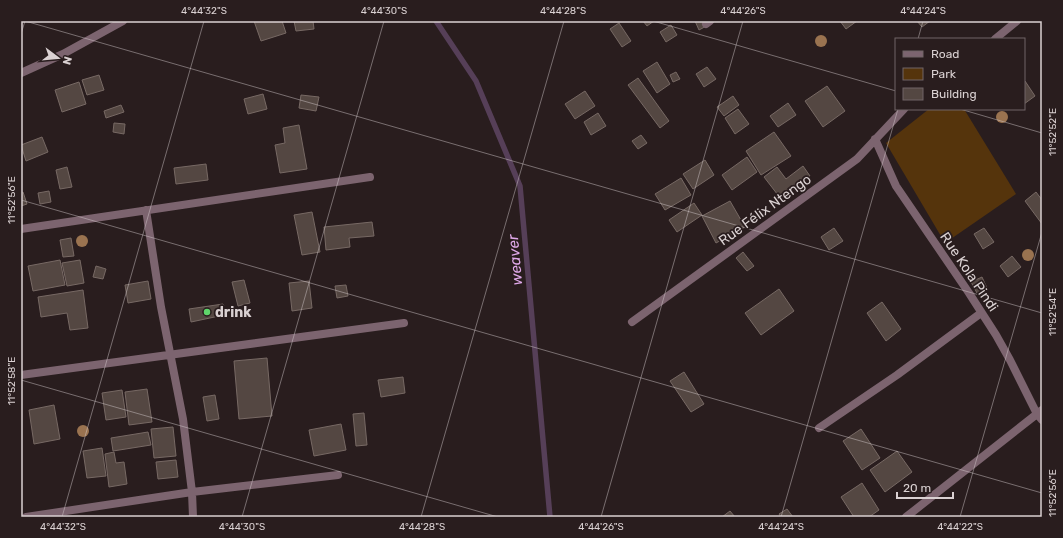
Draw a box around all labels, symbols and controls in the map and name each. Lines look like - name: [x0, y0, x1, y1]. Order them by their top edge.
- text: 4°44'32"S: [181, 5, 227, 17]
- text: 4°44'30"S: [361, 5, 407, 17]
- text: 4°44'28"S: [540, 5, 586, 17]
- text: 4°44'26"S: [720, 5, 766, 17]
- text: 4°44'24"S: [900, 5, 946, 17]
- north arrow: [38, 38, 78, 78]
- legend: [895, 38, 1025, 110]
- text: Road: [931, 47, 959, 61]
- text: N: [60, 55, 74, 66]
- text: Park: [931, 67, 957, 81]
- text: Building: [931, 87, 977, 101]
- text: 11°52'52"E: [1047, 108, 1059, 156]
- street label: Rue Félix Ntengo: [715, 171, 815, 249]
- text: 11°52'56"E: [6, 176, 18, 224]
- street label: Rue Kola Pindi: [936, 229, 1002, 315]
- water label: weaver: [504, 232, 526, 286]
- text: 11°52'54"E: [1047, 288, 1059, 336]
- place label: drink: [215, 304, 252, 321]
- marker: drink: [202, 307, 212, 317]
- text: 11°52'58"E: [6, 357, 18, 405]
- text: 11°52'56"E: [1047, 469, 1059, 517]
- scale bar: [897, 474, 953, 500]
- text: 20 m: [903, 481, 931, 495]
- text: 4°44'32"S: [40, 521, 86, 533]
- text: 4°44'30"S: [219, 521, 265, 533]
- text: 4°44'28"S: [399, 521, 445, 533]
- text: 4°44'26"S: [578, 521, 624, 533]
- text: 4°44'24"S: [758, 521, 804, 533]
- text: 4°44'22"S: [937, 521, 983, 533]

